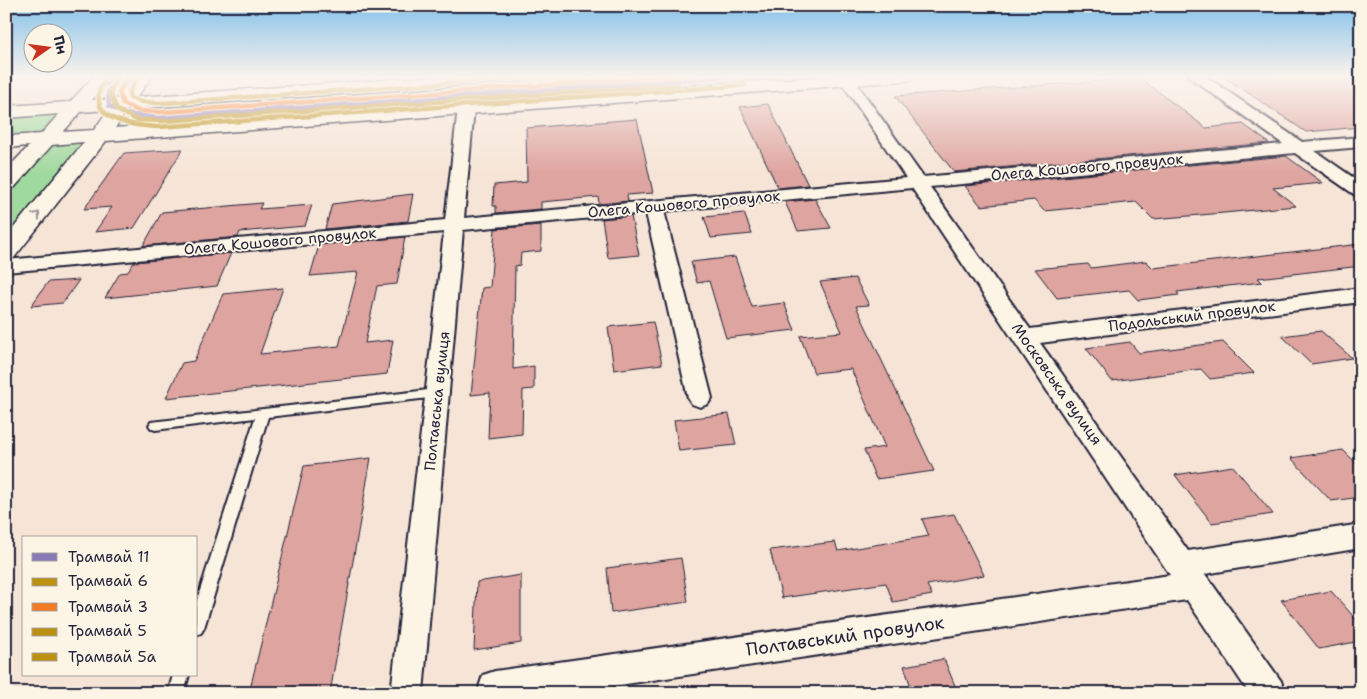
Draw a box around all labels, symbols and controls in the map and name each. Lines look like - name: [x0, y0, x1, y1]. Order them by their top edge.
- north arrow: [22, 22, 72, 72]
- text: Пн: [50, 34, 72, 56]
- street label: Олега Кошового провулок: [990, 149, 1184, 185]
- street label: Олега Кошового провулок: [587, 186, 781, 222]
- one-way arrow: [31, 211, 40, 220]
- street label: Олега Кошового провулок: [183, 223, 377, 259]
- street label: Подольський провулок: [1107, 296, 1277, 336]
- street label: Московська вулиця: [1007, 319, 1107, 449]
- street label: Полтавська вулиця: [420, 330, 454, 472]
- legend: [22, 536, 198, 676]
- text: Трамвай 11: [68, 547, 149, 567]
- text: Трамвай 6: [68, 571, 148, 591]
- text: Трамвай 3: [68, 597, 148, 617]
- street label: Полтавський провулок: [744, 610, 946, 662]
- text: Трамвай 5: [68, 621, 147, 641]
- text: Трамвай 5а: [68, 647, 157, 667]

